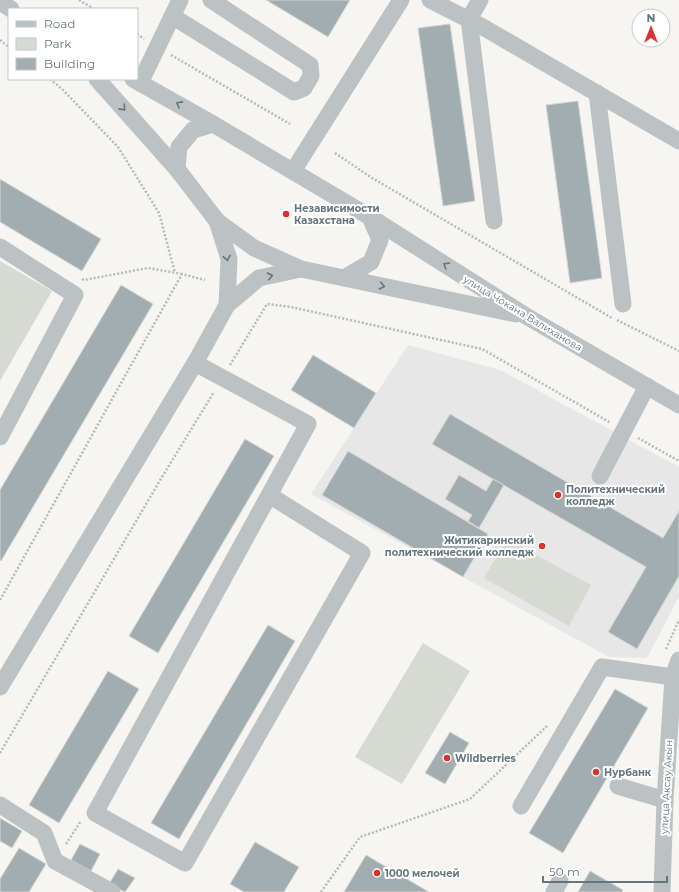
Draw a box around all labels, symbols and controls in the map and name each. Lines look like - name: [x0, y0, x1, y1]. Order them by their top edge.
- legend: [8, 8, 138, 80]
- north arrow: [631, 8, 671, 48]
- text: N: [647, 11, 655, 25]
- text: Road: [44, 16, 75, 31]
- text: Park: [44, 36, 72, 51]
- text: Building: [44, 56, 95, 71]
- one-way arrow: [176, 102, 183, 109]
- one-way arrow: [118, 103, 125, 111]
- place label: Независимости Казахстана: [294, 202, 380, 227]
- marker: Независимости Казахстана: [281, 209, 291, 219]
- one-way arrow: [223, 255, 231, 261]
- one-way arrow: [443, 262, 450, 270]
- one-way arrow: [267, 272, 273, 280]
- street label: улица Чокана Валиханова: [460, 272, 585, 354]
- one-way arrow: [379, 282, 385, 290]
- place label: Политехнический колледж: [566, 483, 665, 508]
- marker: Политехнический колледж: [553, 490, 563, 500]
- place label: Житикаринский политехнический колледж: [385, 534, 535, 559]
- marker: Житикаринский политехнический колледж: [537, 541, 547, 551]
- street label: улица Аксау Акын: [657, 740, 675, 836]
- place label: Wildberries: [455, 752, 517, 765]
- marker: Wildberries: [442, 753, 452, 763]
- place label: Нурбанк: [604, 766, 652, 779]
- marker: Нурбанк: [591, 767, 601, 777]
- scale bar: [543, 858, 667, 884]
- text: 50 m: [549, 864, 580, 879]
- place label: 1000 мелочей: [385, 867, 460, 880]
- marker: 1000 мелочей: [372, 868, 382, 878]

